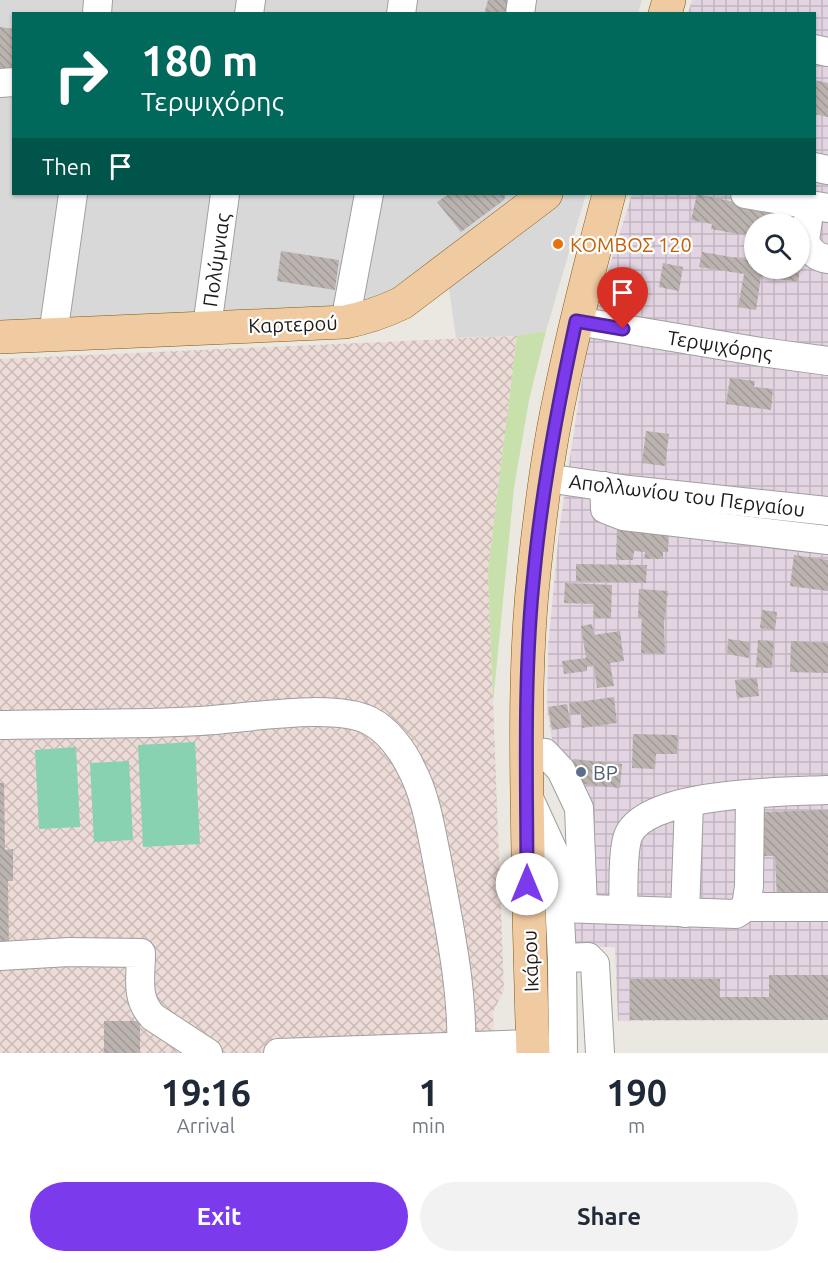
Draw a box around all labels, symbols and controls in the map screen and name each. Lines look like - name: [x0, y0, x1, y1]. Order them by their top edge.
- icon: right: [42, 36, 120, 114]
- text: 180 m: [141, 37, 258, 84]
- text: Τερψιχόρης: [141, 86, 284, 116]
- icon: arrive: [104, 150, 137, 183]
- text: Then: [42, 154, 92, 179]
- street label: Πολύμνιας: [198, 212, 234, 308]
- map controls: [744, 213, 810, 279]
- button: search: [744, 213, 810, 279]
- place label: ΚΟΜΒΟΣ 120: [570, 233, 692, 256]
- marker: ΚΟΜΒΟΣ 120: [551, 237, 565, 251]
- pin: [597, 267, 648, 329]
- icon: arrive: [606, 276, 639, 309]
- street label: Καρτερού: [248, 311, 338, 337]
- street label: Τερψιχόρης: [666, 325, 774, 365]
- street label: Απολλωνίου του Περγαίου: [568, 469, 806, 521]
- place label: BP: [593, 761, 618, 784]
- marker: BP: [574, 765, 588, 779]
- position arrow: [495, 852, 559, 916]
- street label: Ικάρου: [517, 930, 543, 992]
- text: 19:16: [161, 1072, 251, 1113]
- text: 1: [418, 1072, 439, 1113]
- text: 190: [606, 1072, 667, 1113]
- text: Arrival: [177, 1114, 235, 1137]
- text: min: [412, 1114, 445, 1137]
- text: m: [628, 1114, 645, 1137]
- button: Exit: [30, 1182, 408, 1251]
- button: Share: [420, 1182, 798, 1251]

